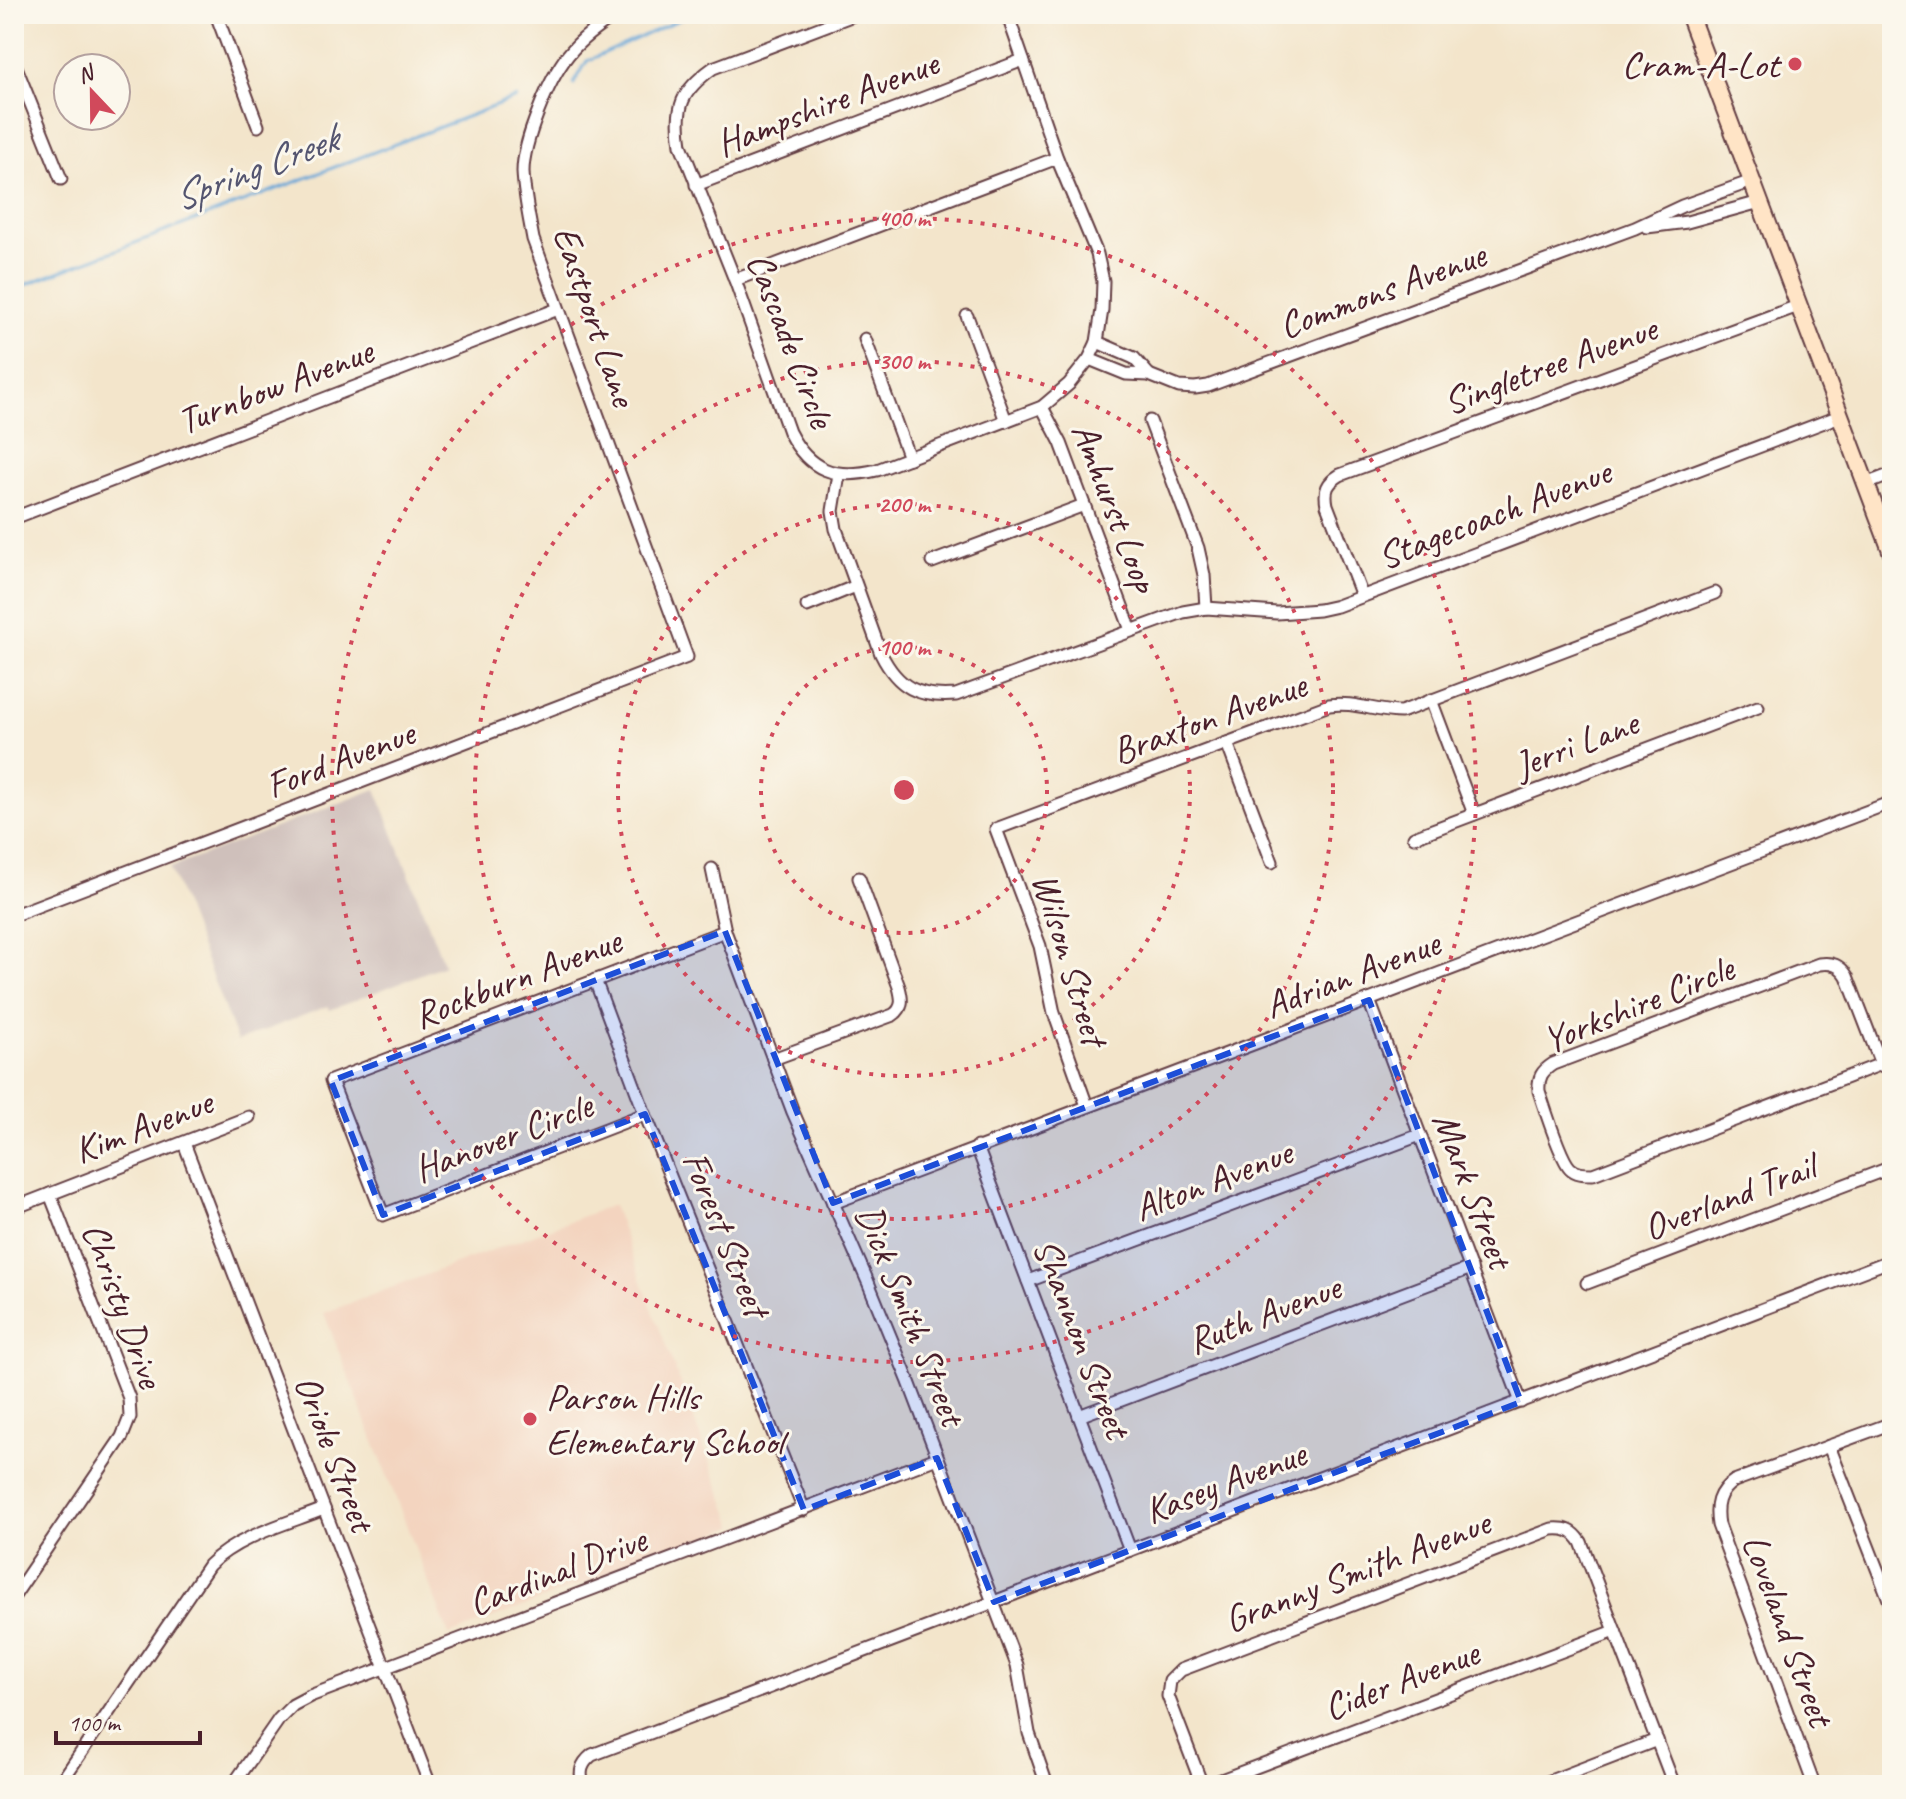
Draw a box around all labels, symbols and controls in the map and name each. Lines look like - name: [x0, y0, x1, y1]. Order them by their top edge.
- street label: Hampshire Avenue: [709, 38, 947, 167]
- place label: Cram-A-Lot: [1622, 41, 1782, 88]
- north arrow: [52, 52, 132, 132]
- marker: Cram-A-Lot: [1786, 55, 1804, 73]
- text: N: [73, 58, 100, 90]
- water label: Spring Creek: [166, 111, 351, 222]
- text: 400 m: [878, 203, 932, 233]
- street label: Eastport Lane: [542, 220, 648, 414]
- street label: Commons Avenue: [1272, 230, 1494, 349]
- street label: Cascade Circle: [736, 246, 847, 436]
- street label: Singletree Avenue: [1437, 304, 1665, 425]
- street label: Turnbow Avenue: [171, 326, 382, 445]
- text: 300 m: [878, 346, 932, 376]
- street label: Amhurst Loop: [1061, 416, 1170, 601]
- street label: Stagecoach Avenue: [1371, 447, 1620, 580]
- text: 200 m: [878, 489, 932, 519]
- text: 100 m: [878, 632, 932, 662]
- street label: Braxton Avenue: [1106, 660, 1315, 775]
- street label: Jerri Lane: [1506, 698, 1647, 790]
- street label: Ford Avenue: [259, 708, 423, 809]
- centre of rings: [890, 776, 918, 804]
- street label: Wilson Street: [1022, 867, 1120, 1056]
- street label: Rockburn Avenue: [407, 916, 630, 1039]
- street label: Adrian Avenue: [1258, 918, 1449, 1029]
- street label: Yorkshire Circle: [1536, 943, 1743, 1064]
- street label: Kim Avenue: [67, 1077, 221, 1174]
- street label: Hanover Circle: [407, 1081, 601, 1192]
- street label: Mark Street: [1422, 1106, 1525, 1278]
- street label: Alton Avenue: [1127, 1127, 1301, 1232]
- street label: Overland Trail: [1637, 1140, 1827, 1251]
- street label: Forest Street: [672, 1145, 782, 1328]
- street label: Dick Smith Street: [846, 1198, 978, 1435]
- street label: Christy Drive: [71, 1216, 175, 1396]
- street label: Shannon Street: [1023, 1232, 1143, 1447]
- street label: Ruth Avenue: [1181, 1262, 1350, 1365]
- street label: Oriole Street: [284, 1368, 387, 1541]
- place label: Parson Hills Elementary School: [546, 1374, 790, 1465]
- marker: Parson Hills Elementary School: [521, 1410, 539, 1428]
- street label: Kasey Avenue: [1138, 1429, 1315, 1534]
- street label: Granny Smith Avenue: [1218, 1498, 1499, 1643]
- street label: Cardinal Drive: [462, 1515, 655, 1626]
- street label: Loveland Street: [1732, 1528, 1845, 1735]
- street label: Cider Avenue: [1317, 1628, 1488, 1731]
- scale bar: [56, 1695, 200, 1745]
- text: 100 m: [68, 1708, 122, 1738]

